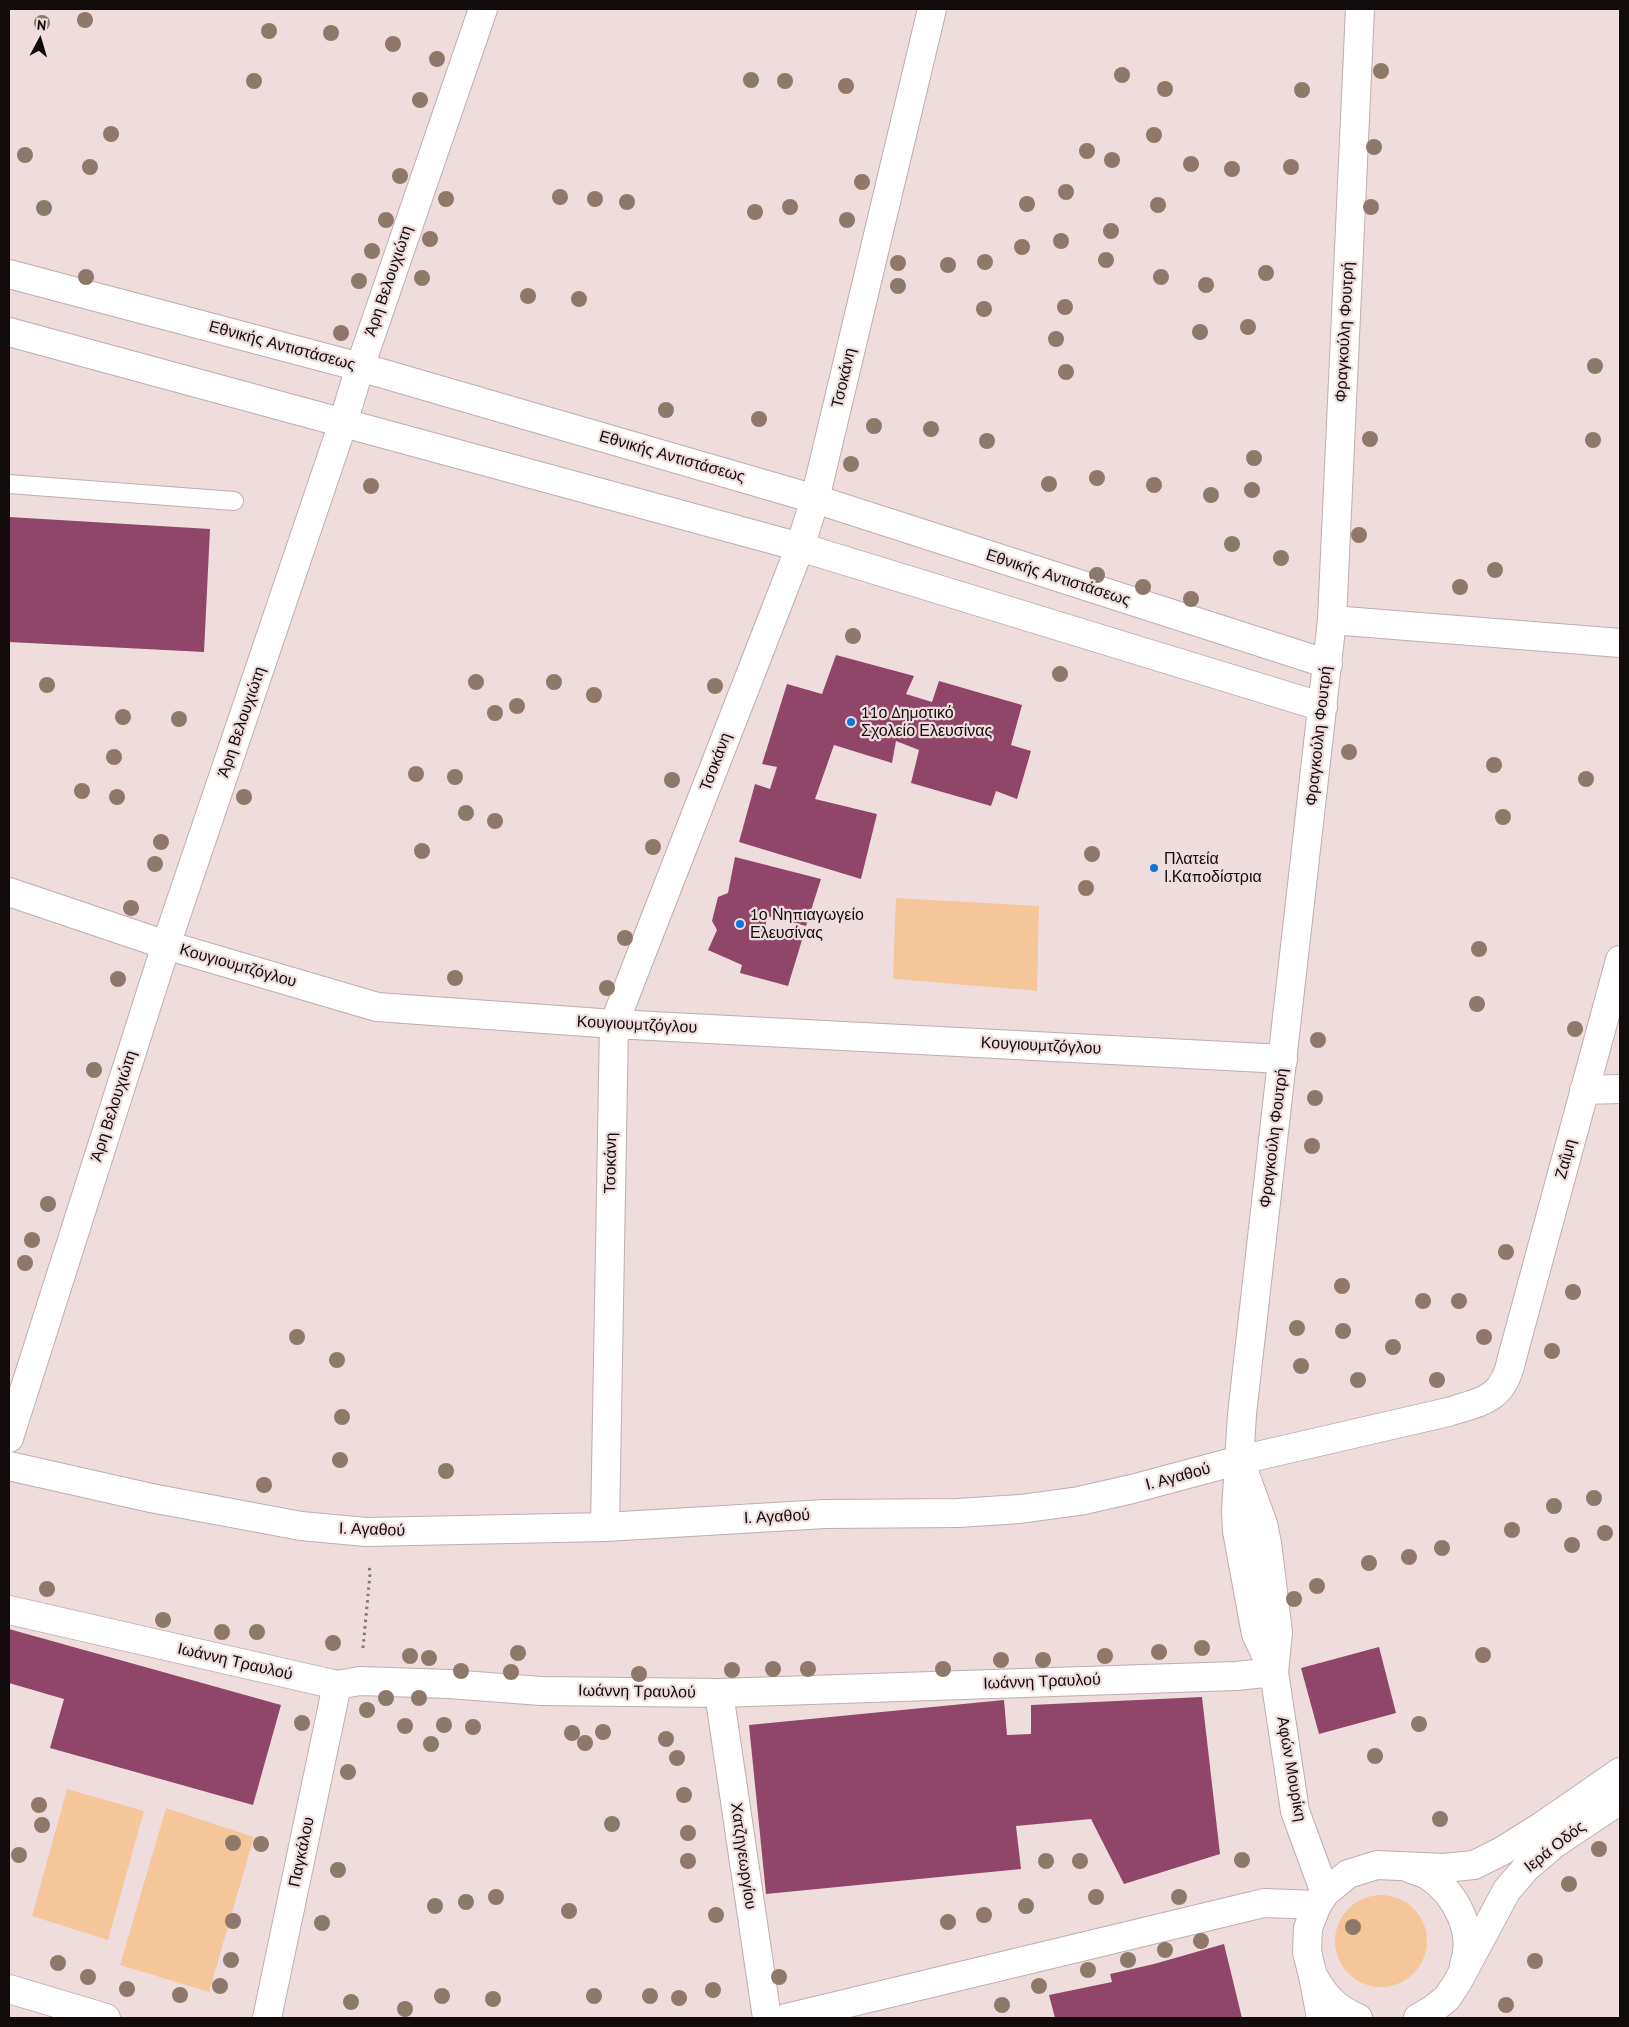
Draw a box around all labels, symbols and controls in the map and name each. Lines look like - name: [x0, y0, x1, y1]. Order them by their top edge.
- north arrow: [15, 15, 65, 65]
- text: N: [36, 16, 47, 35]
- street label: Άρη Βελουχιώτη: [361, 223, 417, 339]
- street label: Φραγκούλη Φουτρή: [1332, 261, 1358, 403]
- street label: Εθνικής Αντιστάσεως: [207, 317, 357, 375]
- street label: Τσοκάνη: [828, 346, 860, 410]
- street label: Εθνικής Αντιστάσεως: [597, 427, 747, 487]
- street label: Εθνικής Αντιστάσεως: [983, 546, 1133, 610]
- street label: Άρη Βελουχιώτη: [214, 664, 270, 780]
- street label: Φραγκούλη Φουτρή: [1302, 665, 1336, 807]
- place label: 11ο Δημοτικό Σχολείο Ελευσίνας: [861, 703, 992, 741]
- marker: 11ο Δημοτικό Σχολείο Ελευσίνας: [845, 716, 857, 728]
- street label: Τσοκάνη: [696, 730, 736, 794]
- place label: Πλατεία Ι.Καποδίστρια: [1164, 849, 1262, 887]
- marker: Πλατεία Ι.Καποδίστρια: [1148, 862, 1160, 874]
- place label: 1ο Νηπιαγωγείο Ελευσίνας: [750, 905, 864, 943]
- marker: 1ο Νηπιαγωγείο Ελευσίνας: [734, 918, 746, 930]
- street label: Κουγιουμτζόγλου: [177, 940, 299, 992]
- street label: Κουγιουμτζόγλου: [576, 1012, 698, 1038]
- street label: Κουγιουμτζόγλου: [980, 1033, 1102, 1059]
- street label: Άρη Βελουχιώτη: [87, 1048, 141, 1164]
- street label: Φραγκούλη Φουτρή: [1256, 1067, 1292, 1209]
- street label: Τσοκάνη: [601, 1132, 621, 1194]
- street label: Ζαΐμη: [1552, 1137, 1580, 1181]
- street label: Ι. Αγαθού: [1143, 1459, 1213, 1495]
- street label: Ι. Αγαθού: [743, 1506, 811, 1528]
- street label: Ι. Αγαθού: [339, 1519, 405, 1541]
- street label: Ιωάννη Τραυλού: [176, 1639, 294, 1685]
- street label: Ιωάννη Τραυλού: [983, 1670, 1101, 1694]
- street label: Ιωάννη Τραυλού: [578, 1681, 696, 1703]
- street label: Αφών Μουρίκη: [1272, 1715, 1310, 1823]
- street label: Χατζηγεωργίου: [726, 1801, 760, 1911]
- street label: Παγκάλου: [285, 1815, 319, 1889]
- street label: Ιερά Οδός: [1521, 1817, 1589, 1877]

